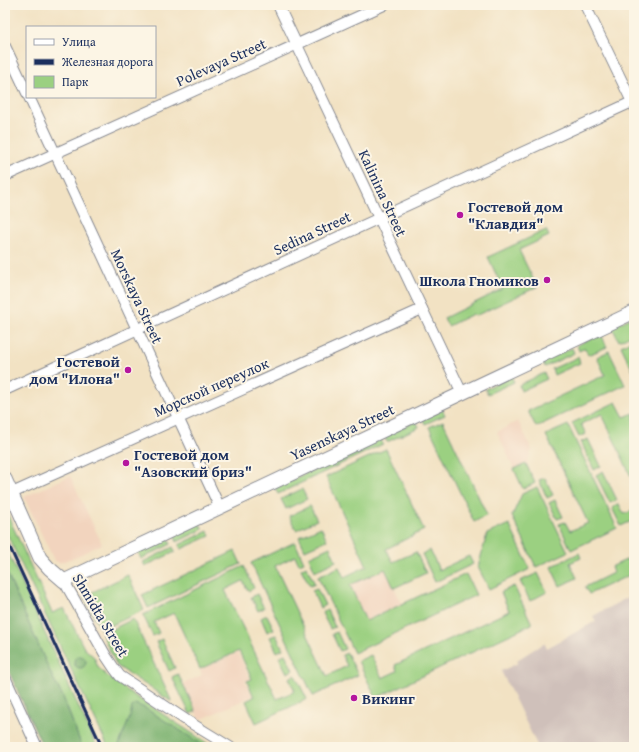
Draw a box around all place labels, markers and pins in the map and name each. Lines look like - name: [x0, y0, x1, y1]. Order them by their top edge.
- place label: Гостевой дом "Клавдия": [468, 196, 563, 234]
- marker: Гостевой дом "Клавдия": [455, 210, 465, 220]
- place label: Школа Гномиков: [419, 270, 539, 291]
- marker: Школа Гномиков: [542, 275, 552, 285]
- place label: Гостевой дом "Илона": [30, 351, 121, 389]
- marker: Гостевой дом "Илона": [123, 365, 133, 375]
- place label: Гостевой дом "Азовский бриз": [134, 444, 252, 482]
- marker: Гостевой дом "Азовский бриз": [121, 458, 131, 468]
- place label: Викинг: [362, 688, 415, 709]
- marker: Викинг: [349, 693, 359, 703]

